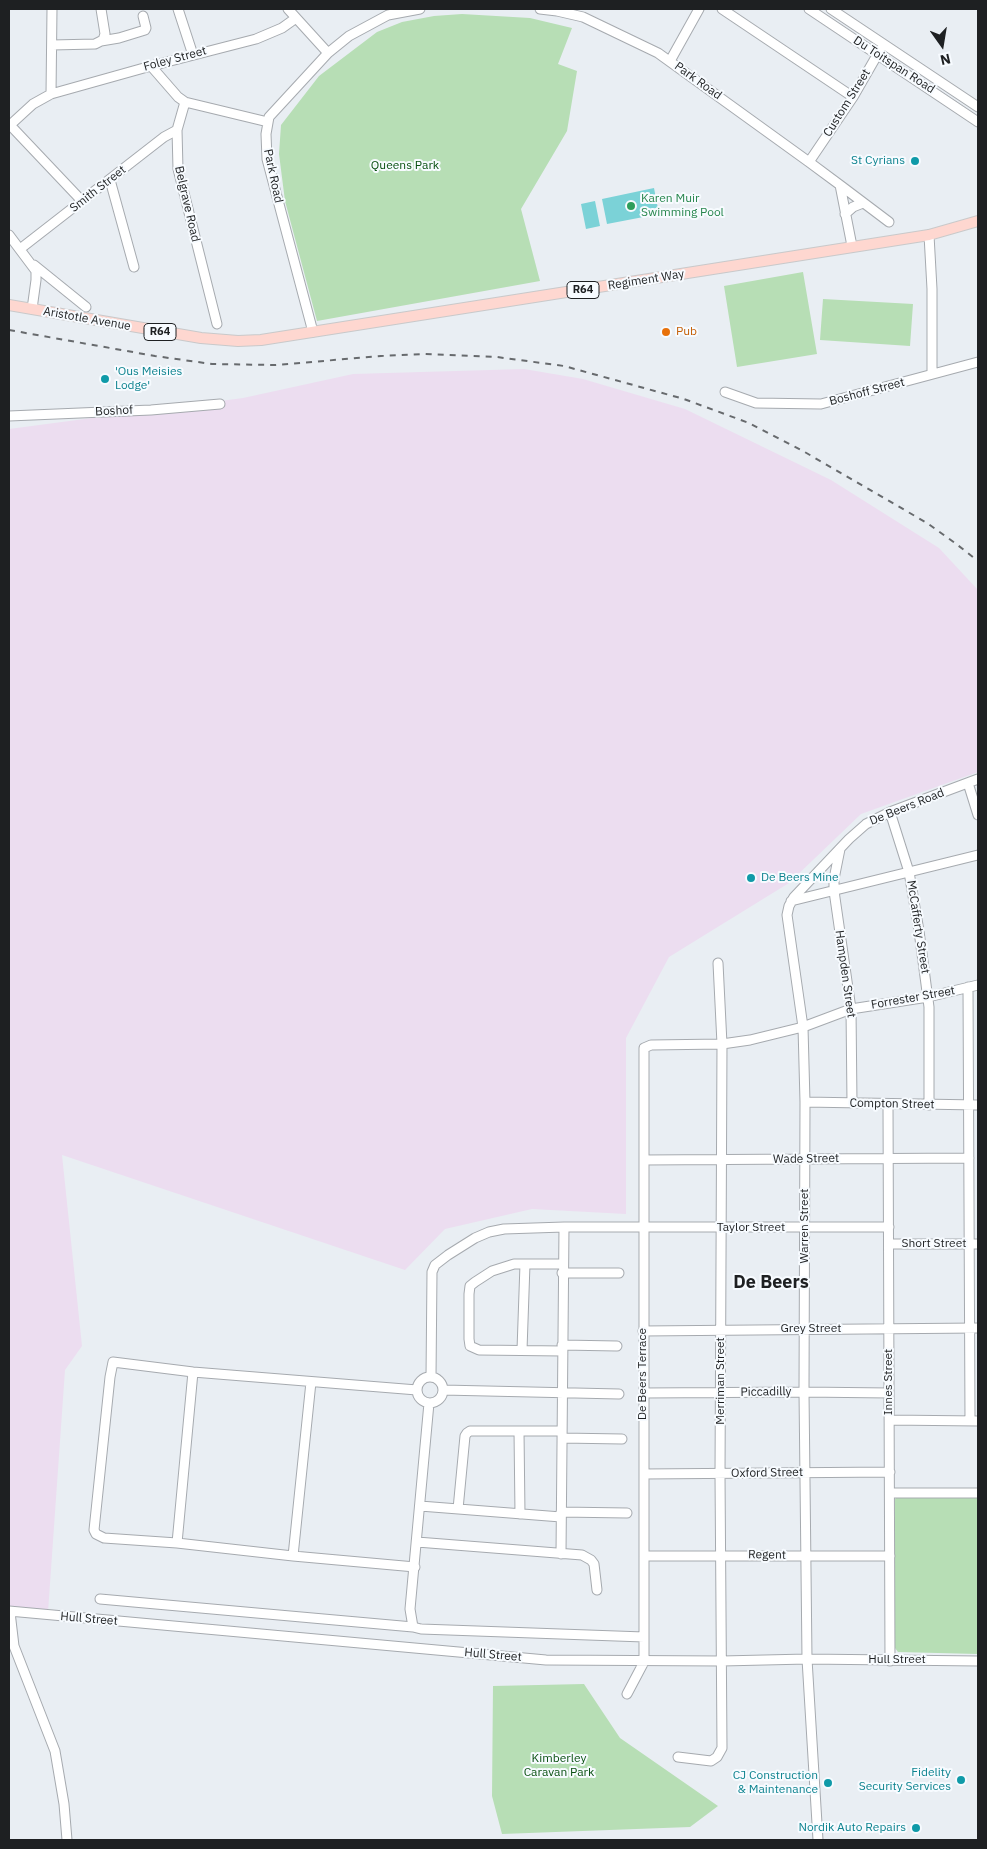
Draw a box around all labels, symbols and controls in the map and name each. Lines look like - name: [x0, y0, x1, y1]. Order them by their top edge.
- north arrow: [917, 20, 967, 70]
- street label: Du Toitspan Road: [851, 33, 937, 97]
- street label: Foley Street: [142, 44, 208, 74]
- text: N: [938, 50, 952, 70]
- street label: Park Road: [672, 59, 724, 103]
- street label: Custom Street: [820, 66, 874, 140]
- street label: Park Road: [260, 148, 286, 204]
- place label: St Cyrians: [851, 154, 905, 168]
- marker: St Cyrians: [909, 155, 921, 167]
- park label: Queens Park: [371, 159, 439, 173]
- street label: Smith Street: [67, 163, 129, 215]
- street label: Belgrave Road: [171, 165, 203, 243]
- place label: Karen Muir Swimming Pool: [641, 192, 724, 220]
- marker: Karen Muir Swimming Pool: [625, 200, 637, 212]
- street label: Regiment Way: [607, 267, 685, 293]
- road number: R64: [567, 282, 599, 298]
- street label: Aristotle Avenue: [42, 304, 132, 334]
- road number: R64: [144, 324, 176, 341]
- place label: Pub: [676, 325, 697, 339]
- marker: Pub: [660, 326, 672, 338]
- place label: 'Ous Meisies Lodge': [115, 365, 182, 393]
- marker: 'Ous Meisies Lodge': [99, 373, 111, 385]
- street label: Boshoff Street: [828, 375, 906, 409]
- street label: Boshof: [95, 403, 133, 419]
- street label: De Beers Road: [868, 785, 946, 829]
- place label: De Beers Mine: [761, 871, 839, 885]
- marker: De Beers Mine: [745, 872, 757, 884]
- street label: McCafferty Street: [904, 879, 932, 975]
- street label: Hampden Street: [832, 929, 858, 1019]
- street label: Forrester Street: [870, 984, 956, 1012]
- street label: Compton Street: [849, 1096, 935, 1112]
- street label: Wade Street: [773, 1151, 839, 1167]
- street label: Warren Street: [798, 1189, 812, 1263]
- street label: Taylor Street: [717, 1221, 785, 1235]
- street label: Short Street: [902, 1237, 966, 1251]
- district label: De Beers: [733, 1272, 809, 1294]
- street label: Grey Street: [781, 1322, 841, 1336]
- street label: De Beers Terrace: [636, 1328, 650, 1420]
- street label: Merriman Street: [714, 1337, 728, 1425]
- street label: Innes Street: [882, 1349, 896, 1415]
- street label: Piccadilly: [740, 1384, 792, 1400]
- street label: Oxford Street: [731, 1465, 803, 1481]
- street label: Regent: [748, 1547, 786, 1563]
- street label: Hull Street: [60, 1609, 118, 1629]
- street label: Hull Street: [464, 1645, 522, 1665]
- street label: Hull Street: [868, 1653, 926, 1667]
- park label: Kimberley Caravan Park: [524, 1752, 594, 1780]
- place label: Fidelity Security Services: [859, 1766, 951, 1794]
- place label: CJ Construction & Maintenance: [733, 1769, 818, 1797]
- marker: Fidelity Security Services: [955, 1774, 967, 1786]
- marker: CJ Construction & Maintenance: [822, 1777, 834, 1789]
- place label: Nordik Auto Repairs: [798, 1821, 906, 1835]
- marker: Nordik Auto Repairs: [910, 1822, 922, 1834]

